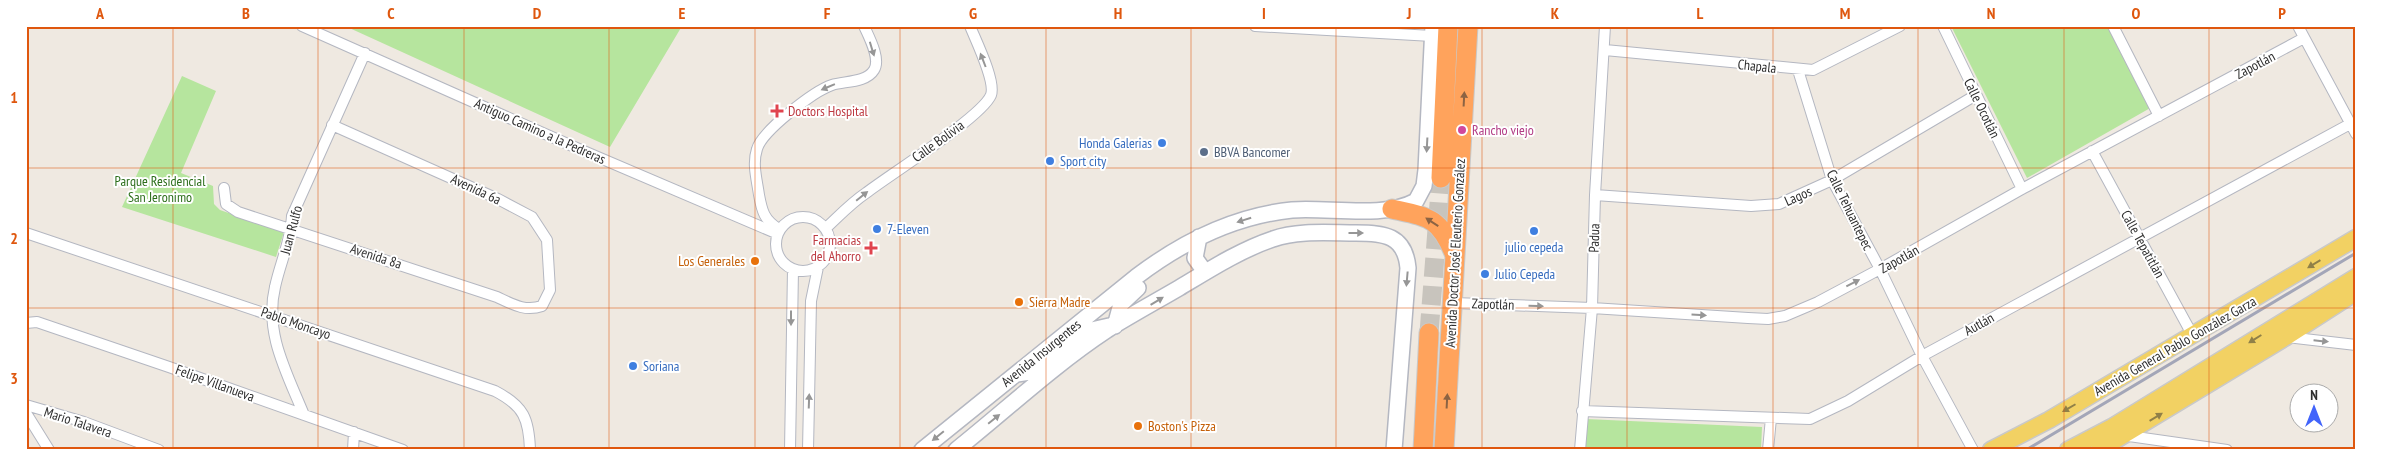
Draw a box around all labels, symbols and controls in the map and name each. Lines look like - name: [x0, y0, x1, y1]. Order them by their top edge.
- text: A: [95, 3, 105, 23]
- text: B: [242, 3, 250, 23]
- text: C: [387, 3, 395, 23]
- text: D: [533, 3, 542, 23]
- text: E: [679, 3, 686, 23]
- text: F: [824, 3, 831, 23]
- text: G: [969, 3, 977, 23]
- text: H: [1114, 3, 1122, 23]
- text: I: [1262, 3, 1266, 23]
- text: J: [1406, 3, 1411, 23]
- text: K: [1551, 3, 1560, 23]
- text: L: [1697, 3, 1704, 23]
- text: M: [1840, 3, 1850, 23]
- text: N: [1987, 3, 1995, 23]
- text: O: [2132, 3, 2141, 23]
- text: P: [2278, 3, 2286, 23]
- one-way arrow: [869, 41, 877, 56]
- street label: Zapotlán: [2232, 47, 2278, 83]
- one-way arrow: [979, 52, 987, 67]
- street label: Chapala: [1737, 55, 1777, 77]
- street label: Calle Ocotlán: [1960, 75, 2004, 141]
- one-way arrow: [821, 84, 835, 92]
- text: 1: [10, 87, 18, 107]
- one-way arrow: [1460, 91, 1468, 107]
- street label: Antiguo Camino a la Pedreras: [472, 94, 609, 168]
- place label: Doctors Hospital: [788, 102, 869, 120]
- marker: Doctors Hospital: [770, 104, 784, 118]
- street label: Calle Bolivia: [908, 116, 968, 166]
- place label: Rancho viejo: [1472, 121, 1534, 139]
- marker: Rancho viejo: [1456, 124, 1468, 136]
- place label: Honda Galerias: [1079, 134, 1152, 152]
- marker: Honda Galerias: [1156, 137, 1168, 149]
- one-way arrow: [1423, 137, 1431, 153]
- place label: BBVA Bancomer: [1214, 143, 1290, 161]
- marker: BBVA Bancomer: [1198, 146, 1210, 158]
- place label: Sport city: [1060, 152, 1107, 170]
- marker: Sport city: [1044, 155, 1056, 167]
- street label: Avenida Doctor José Eleuterio González: [1441, 158, 1469, 348]
- street label: Calle Tehuantepec: [1823, 167, 1877, 253]
- street label: Avenida 6a: [448, 170, 504, 208]
- park label: Parque Residencial San Jeronimo: [115, 172, 206, 206]
- street label: Lagos: [1782, 182, 1815, 210]
- one-way arrow: [856, 190, 869, 201]
- street label: Juan Rulfo: [276, 204, 306, 257]
- street label: Calle Tepatitlán: [2117, 207, 2169, 281]
- one-way arrow: [1237, 216, 1252, 224]
- one-way arrow: [1425, 217, 1439, 227]
- place label: 7-Eleven: [887, 220, 929, 238]
- marker: 7-Eleven: [871, 223, 883, 235]
- street label: Padua: [1584, 223, 1604, 253]
- marker: julio cepeda: [1528, 225, 1540, 237]
- text: 2: [10, 228, 18, 248]
- one-way arrow: [1348, 229, 1364, 237]
- place label: Farmacias del Ahorro: [811, 231, 861, 265]
- place label: julio cepeda: [1505, 238, 1563, 256]
- street label: Avenida 8a: [348, 239, 404, 273]
- street label: Zapotlán: [1876, 241, 1922, 277]
- marker: Farmacias del Ahorro: [865, 242, 877, 254]
- place label: Los Generales: [678, 252, 745, 270]
- marker: Los Generales: [749, 255, 761, 267]
- one-way arrow: [2307, 259, 2320, 268]
- place label: Julio Cepeda: [1494, 265, 1555, 283]
- marker: Julio Cepeda: [1479, 268, 1491, 280]
- one-way arrow: [1403, 271, 1411, 287]
- one-way arrow: [1846, 279, 1861, 287]
- street label: Avenida General Pablo González Garza: [2091, 292, 2259, 400]
- place label: Sierra Madre: [1029, 293, 1090, 311]
- street label: Zapotlán: [1471, 294, 1515, 314]
- marker: Sierra Madre: [1013, 296, 1025, 308]
- one-way arrow: [1150, 296, 1164, 305]
- one-way arrow: [1529, 302, 1545, 310]
- street label: Pablo Moncayo: [259, 303, 333, 343]
- street label: Autlán: [1961, 308, 1997, 340]
- one-way arrow: [787, 310, 795, 326]
- one-way arrow: [1691, 311, 1707, 319]
- street label: Avenida Insurgentes: [997, 315, 1085, 391]
- one-way arrow: [2248, 335, 2261, 344]
- one-way arrow: [2313, 337, 2329, 345]
- place label: Soriana: [643, 357, 679, 375]
- street label: Felipe Villanueva: [173, 360, 257, 406]
- marker: Soriana: [627, 360, 639, 372]
- text: 3: [10, 368, 18, 388]
- north arrow: [2290, 384, 2340, 434]
- text: N: [2310, 386, 2318, 404]
- one-way arrow: [806, 393, 814, 409]
- one-way arrow: [1444, 393, 1452, 409]
- street label: Mario Talavera: [42, 403, 114, 441]
- one-way arrow: [2062, 404, 2075, 413]
- one-way arrow: [2149, 412, 2163, 421]
- one-way arrow: [987, 414, 1000, 425]
- place label: Boston's Pizza: [1148, 417, 1216, 435]
- marker: Boston's Pizza: [1132, 420, 1144, 432]
- one-way arrow: [932, 431, 945, 442]

